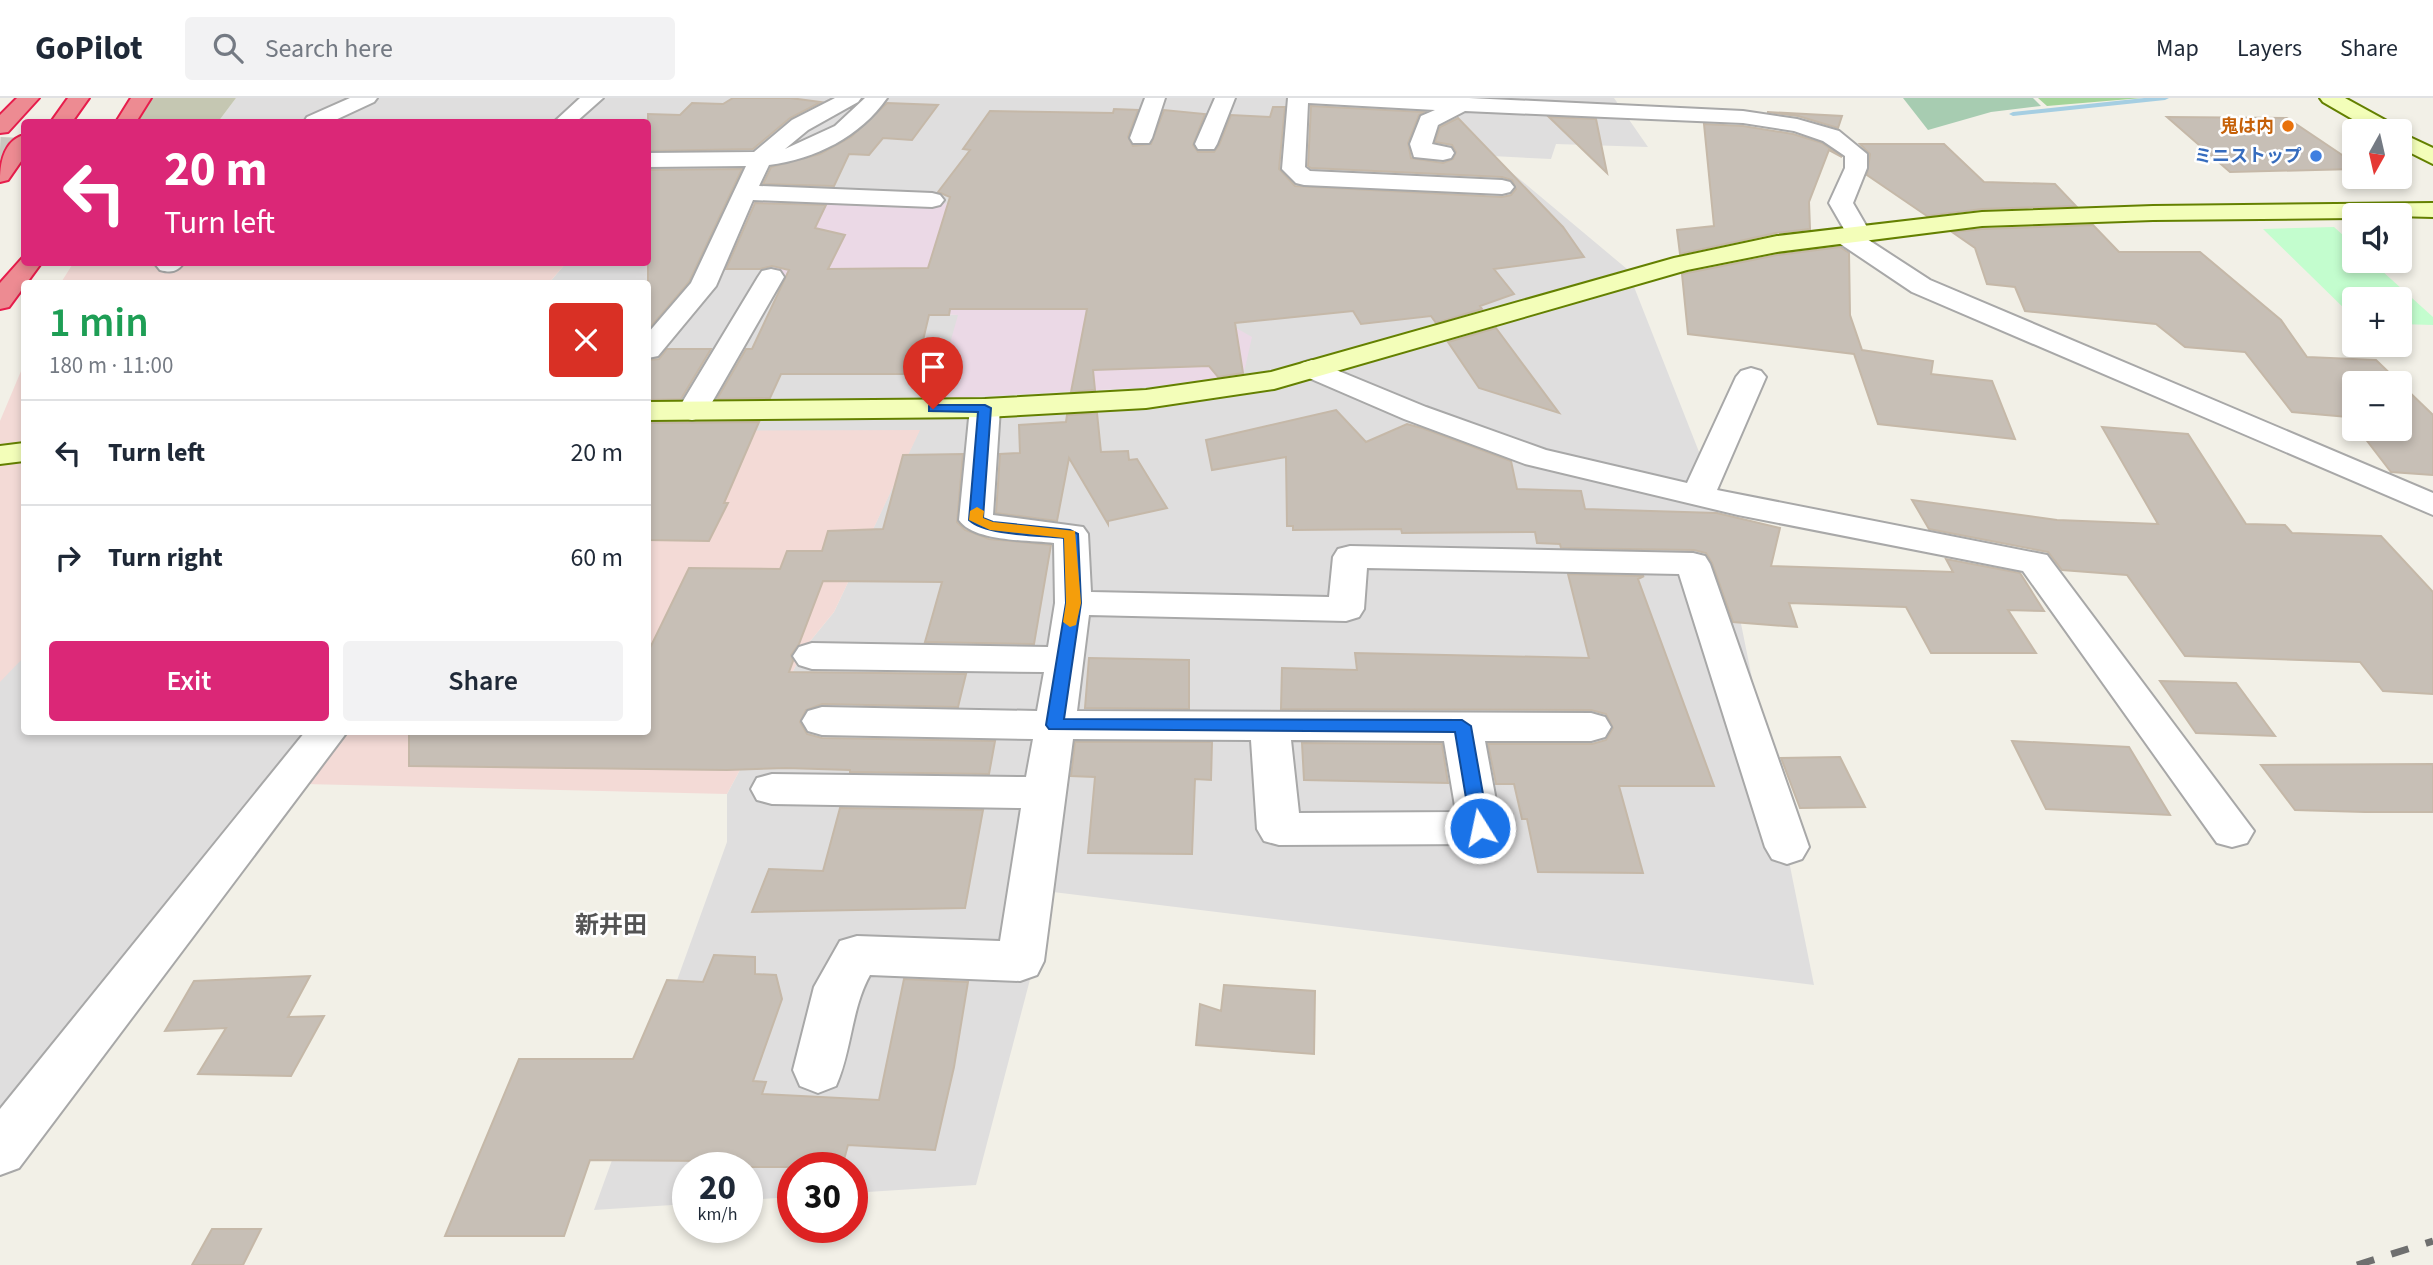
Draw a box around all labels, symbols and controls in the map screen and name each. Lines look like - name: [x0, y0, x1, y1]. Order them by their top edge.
- search box: [185, 17, 675, 80]
- text: GoPilot: [35, 25, 143, 72]
- icon: search: [209, 29, 247, 67]
- text: Search here: [265, 30, 393, 67]
- text: Map: [2156, 31, 2199, 66]
- text: Layers: [2237, 31, 2302, 66]
- text: Share: [2340, 31, 2398, 66]
- place label: 鬼は内: [2220, 114, 2274, 139]
- marker: 鬼は内: [2280, 118, 2296, 134]
- north arrow: [2342, 119, 2412, 189]
- map controls: [2342, 119, 2412, 441]
- text: 20 m: [164, 135, 268, 205]
- place label: ミニストップ: [2194, 144, 2302, 169]
- icon: left: [49, 147, 140, 238]
- marker: ミニストップ: [2308, 148, 2324, 164]
- text: Turn left: [164, 200, 275, 246]
- button: sound: [2342, 203, 2412, 273]
- button: +: [2342, 287, 2412, 357]
- text: 1 min: [49, 293, 149, 353]
- button: close: [549, 303, 623, 377]
- pin: [903, 337, 963, 409]
- icon: arrive: [914, 348, 952, 386]
- text: 180 m · 11:00: [49, 349, 173, 382]
- button: −: [2342, 371, 2412, 441]
- icon: left: [49, 434, 87, 472]
- text: Turn left: [108, 434, 205, 471]
- text: 20 m: [570, 434, 623, 471]
- icon: right: [49, 539, 87, 577]
- text: Turn right: [108, 539, 223, 576]
- text: 60 m: [570, 539, 623, 576]
- button: Exit: [49, 641, 329, 721]
- button: Share: [343, 641, 623, 721]
- position arrow: [1443, 791, 1517, 865]
- district label: 新井田: [575, 908, 647, 943]
- speed limit sign: 30: [777, 1152, 868, 1243]
- text: 20: [699, 1163, 736, 1213]
- text: km/h: [698, 1202, 737, 1227]

